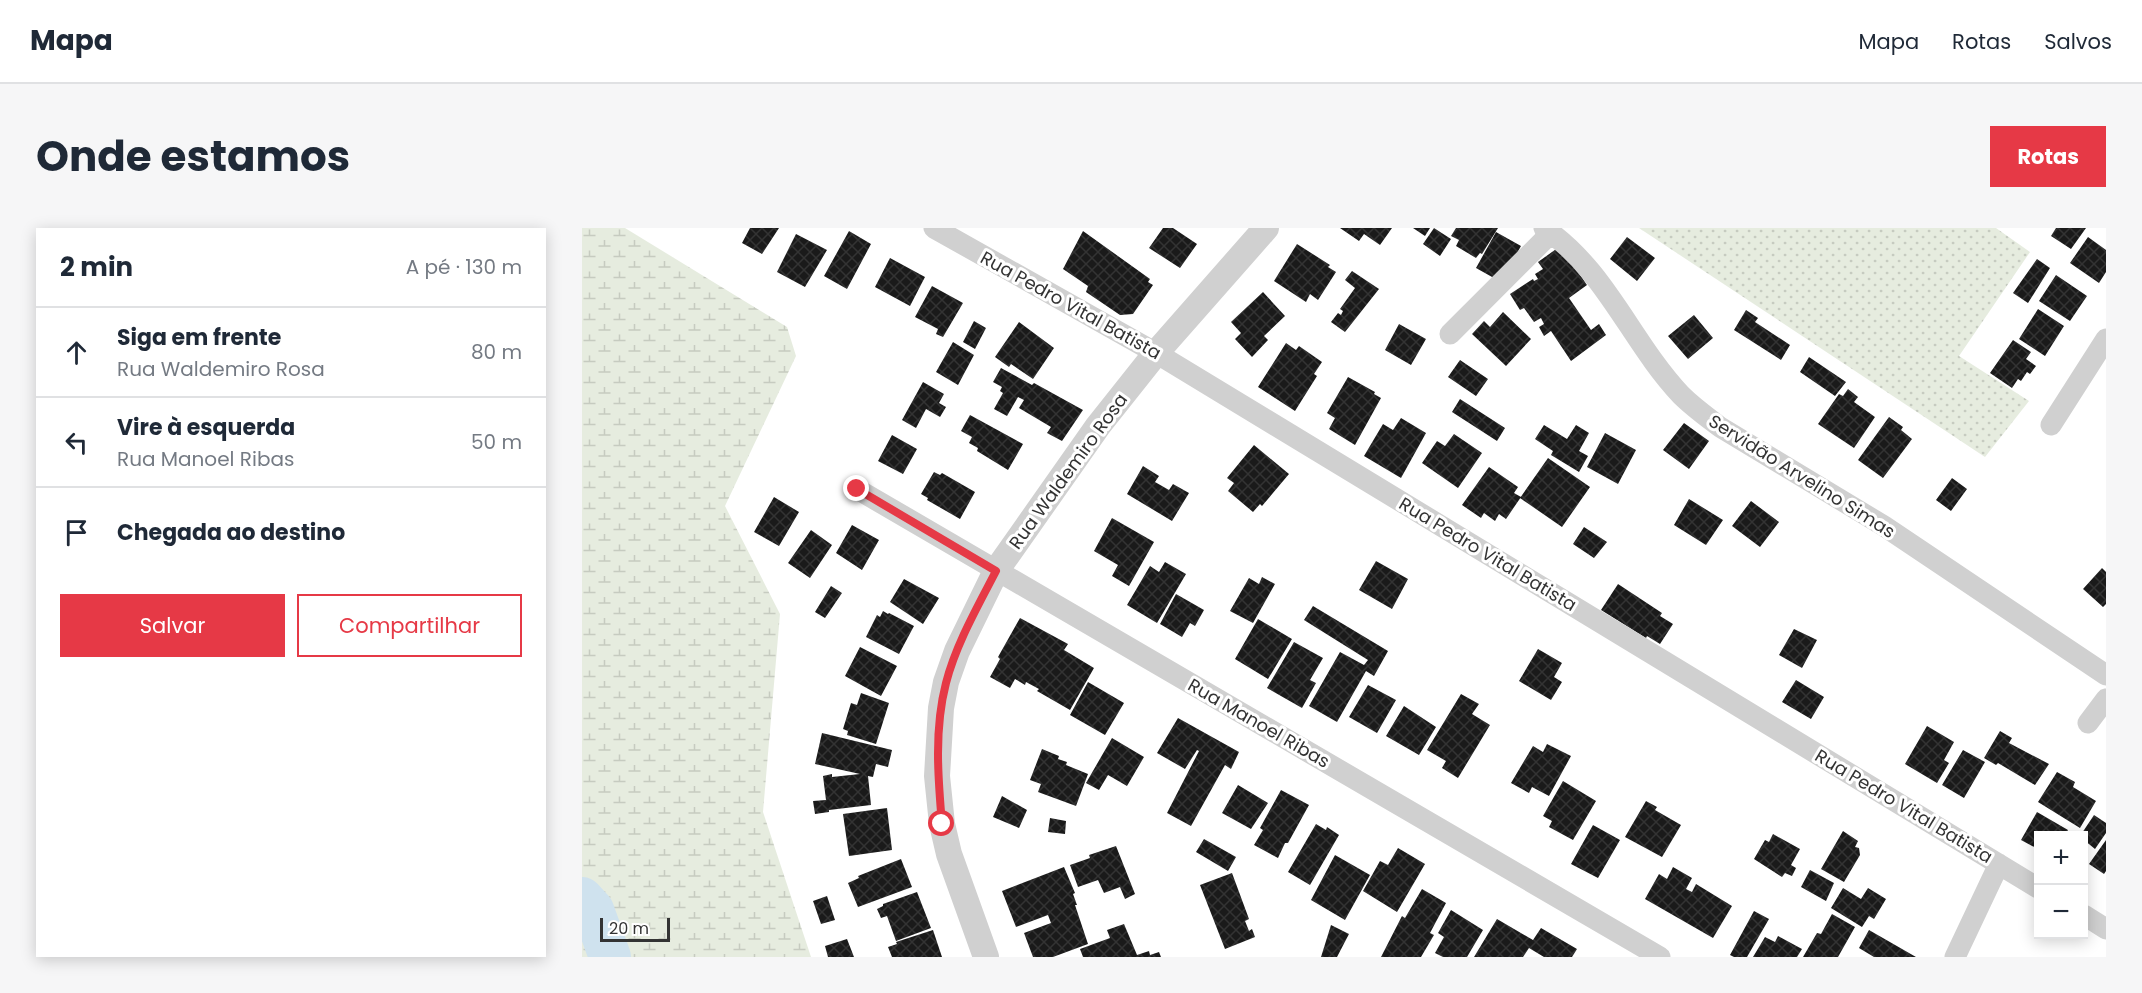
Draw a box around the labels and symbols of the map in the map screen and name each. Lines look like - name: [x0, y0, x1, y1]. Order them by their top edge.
- street label: Rua Pedro Vital Batista: [976, 245, 1166, 365]
- street label: Rua Waldemiro Rosa: [1003, 388, 1133, 554]
- street label: Servidão Arvelino Simas: [1704, 408, 1900, 544]
- route end: [843, 475, 869, 501]
- street label: Rua Pedro Vital Batista: [1395, 491, 1581, 617]
- street label: Rua Manoel Ribas: [1184, 672, 1334, 774]
- street label: Rua Pedro Vital Batista: [1811, 743, 1997, 869]
- route start: [928, 810, 954, 836]
- scale bar: [600, 915, 670, 942]

